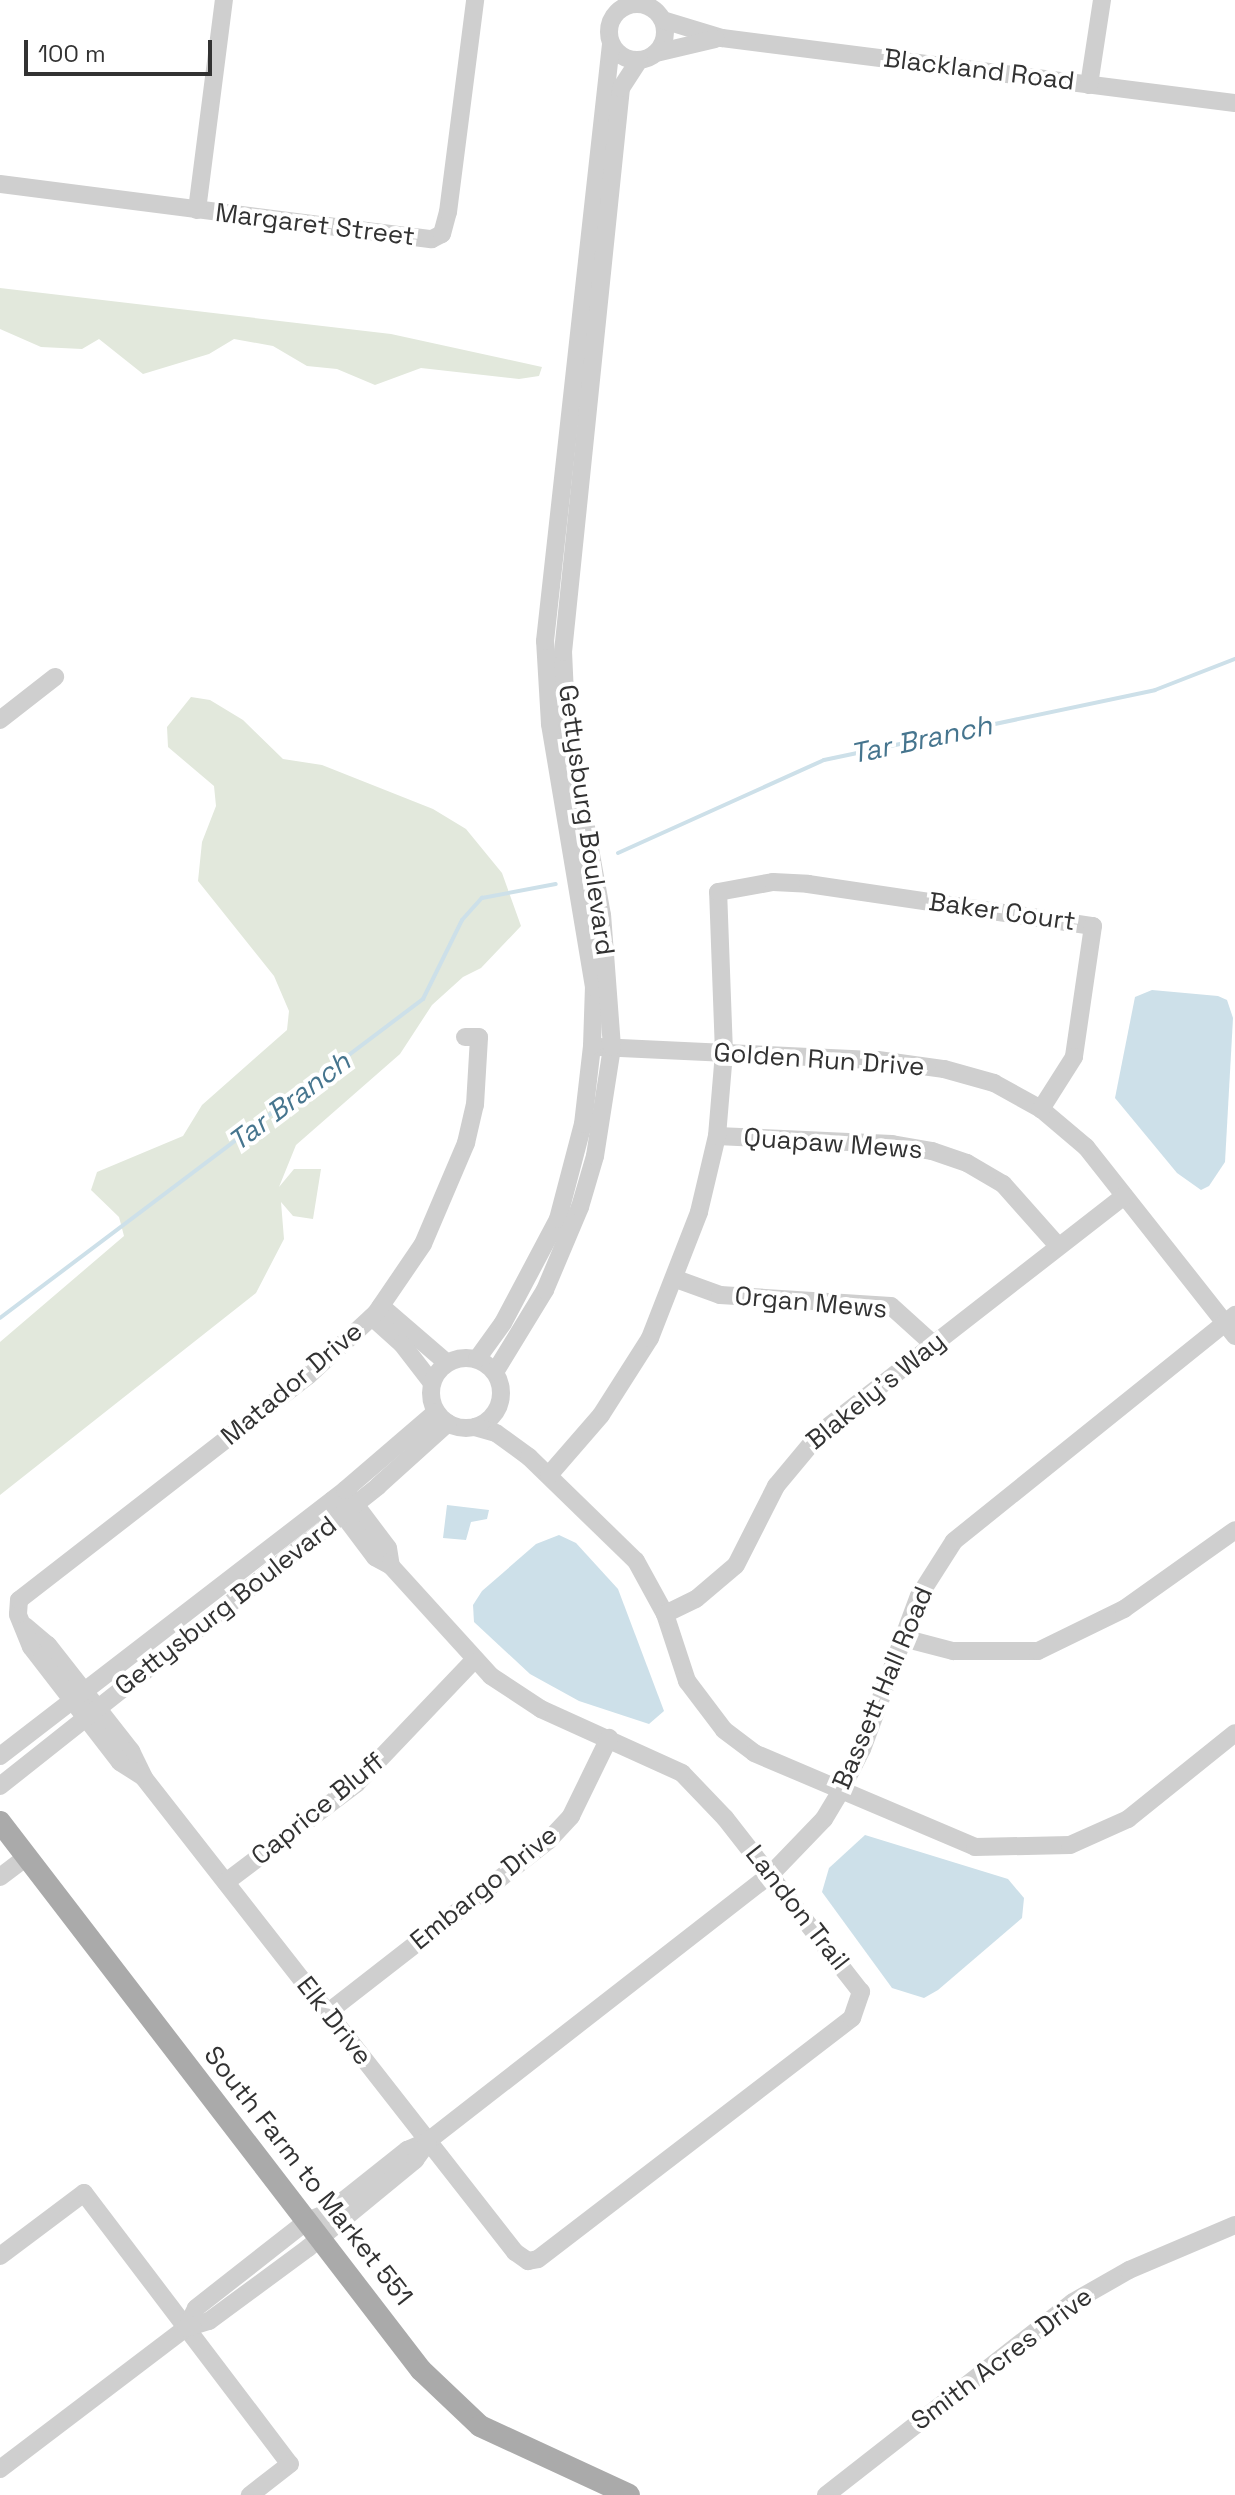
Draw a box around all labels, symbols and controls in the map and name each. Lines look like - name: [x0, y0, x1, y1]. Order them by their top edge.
- scale bar: [28, 24, 216, 74]
- text: 100 m: [38, 38, 106, 69]
- street label: Blackland Road: [882, 43, 1076, 97]
- street label: Margaret Street: [213, 197, 417, 253]
- street label: Gettysburg Boulevard: [552, 683, 620, 957]
- water label: Tar Branch: [847, 708, 995, 770]
- street label: Baker Court: [927, 886, 1077, 938]
- street label: Golden Run Drive: [712, 1037, 926, 1083]
- water label: Tar Branch: [222, 1044, 356, 1158]
- street label: Quapaw Mews: [743, 1122, 923, 1166]
- street label: Organ Mews: [733, 1281, 889, 1325]
- street label: Matador Drive: [215, 1316, 369, 1452]
- street label: Blakely's Way: [800, 1326, 952, 1456]
- street label: Gettysburg Boulevard: [109, 1510, 343, 1702]
- street label: Bassett Hall Road: [826, 1582, 940, 1794]
- street label: Caprice Bluff: [245, 1746, 391, 1872]
- street label: Embargo Drive: [404, 1819, 564, 1957]
- street label: Landon Trail: [738, 1839, 856, 1977]
- street label: Elk Drive: [290, 1970, 378, 2072]
- street label: South Farm to Market 551: [197, 2040, 419, 2312]
- street label: Smith Acres Drive: [905, 2281, 1099, 2437]

